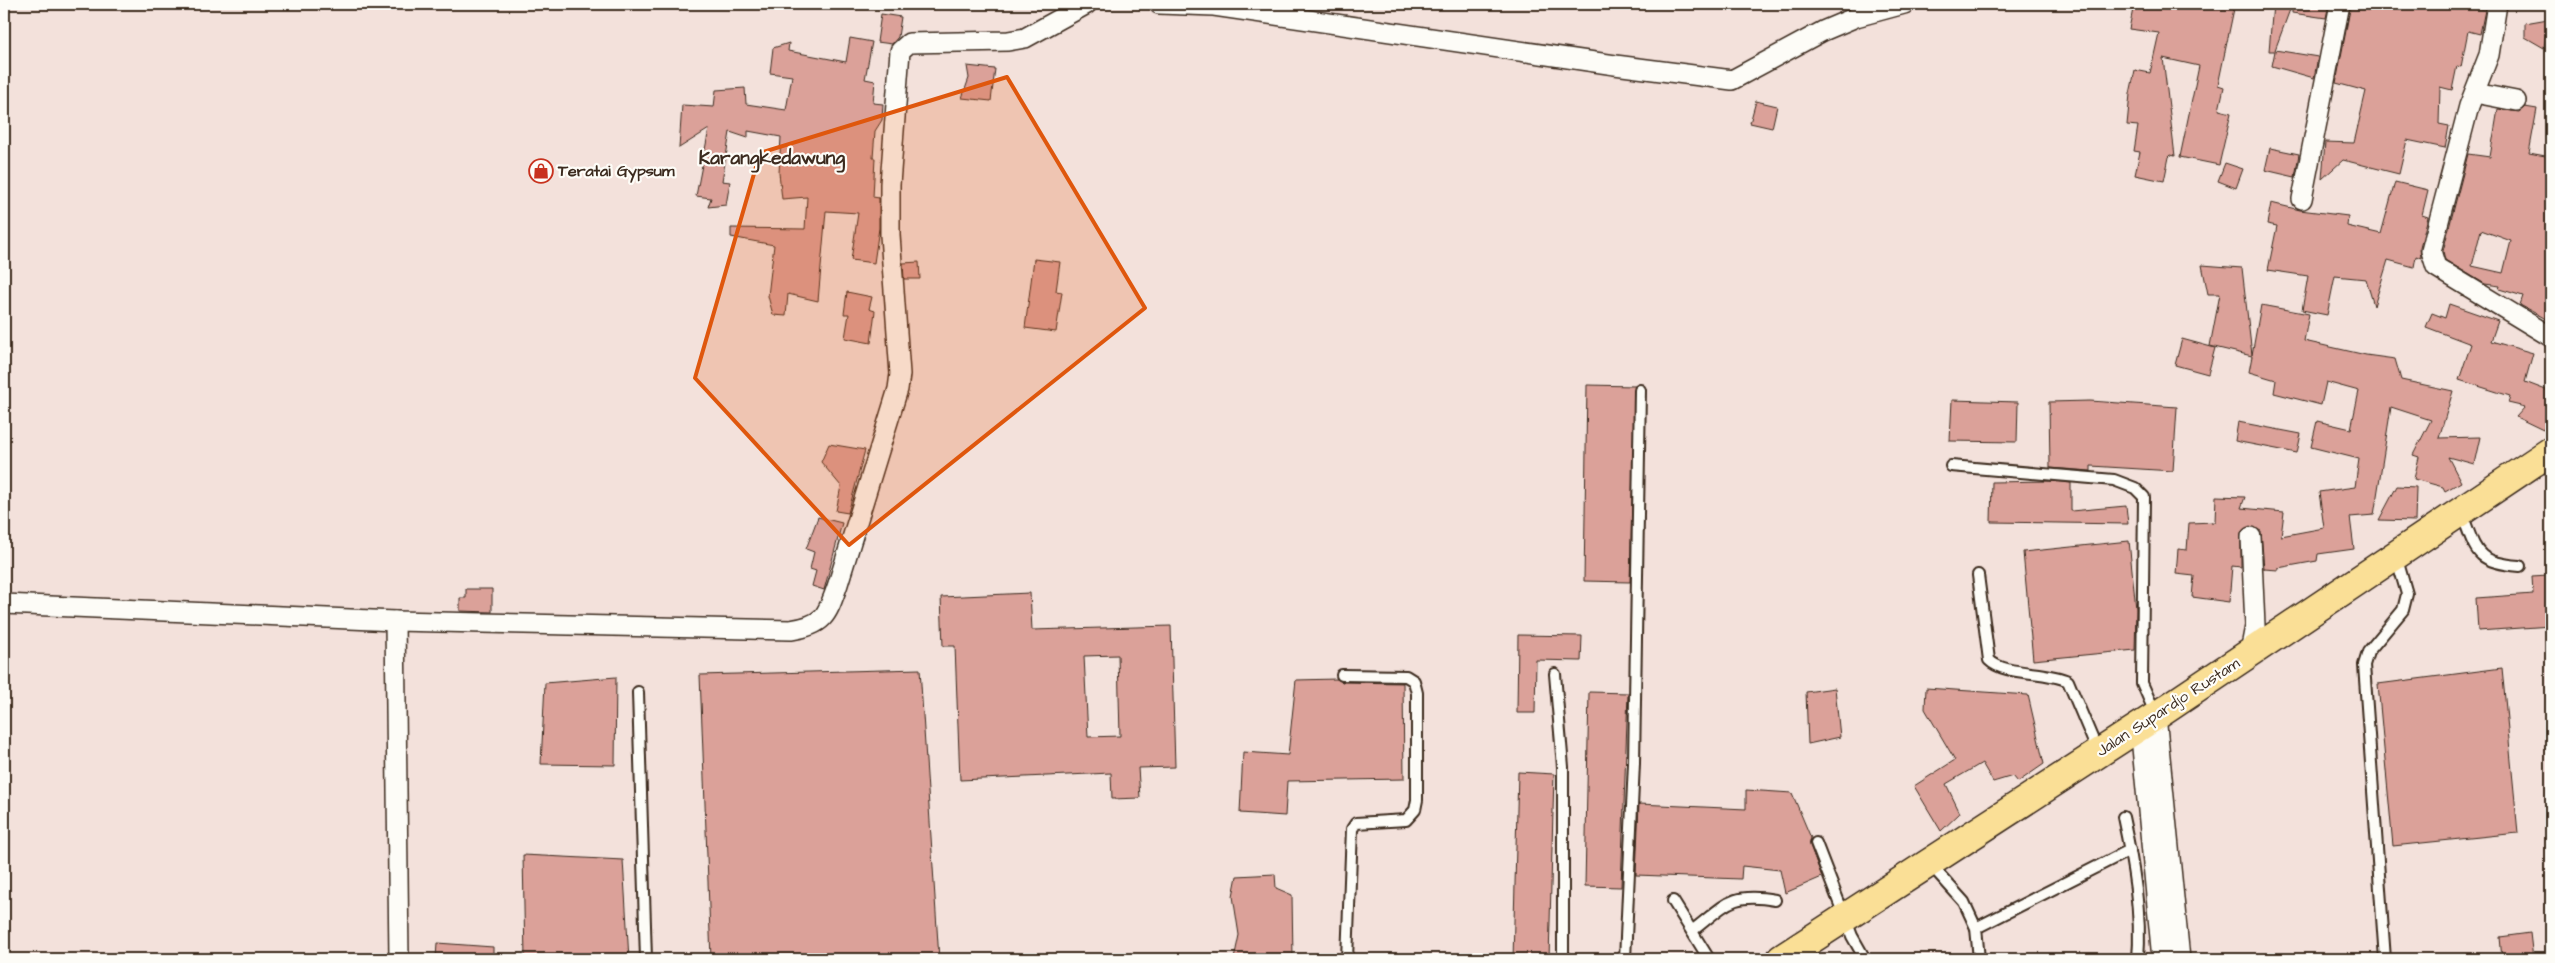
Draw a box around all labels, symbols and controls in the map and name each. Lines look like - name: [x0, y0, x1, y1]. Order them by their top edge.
- district label: Karangkedawung: [699, 145, 845, 173]
- shop icon: Teratai Gypsum: [528, 158, 554, 184]
- place label: Teratai Gypsum: [557, 160, 675, 183]
- street label: Jalan Supardjo Rustam: [2092, 652, 2244, 762]

